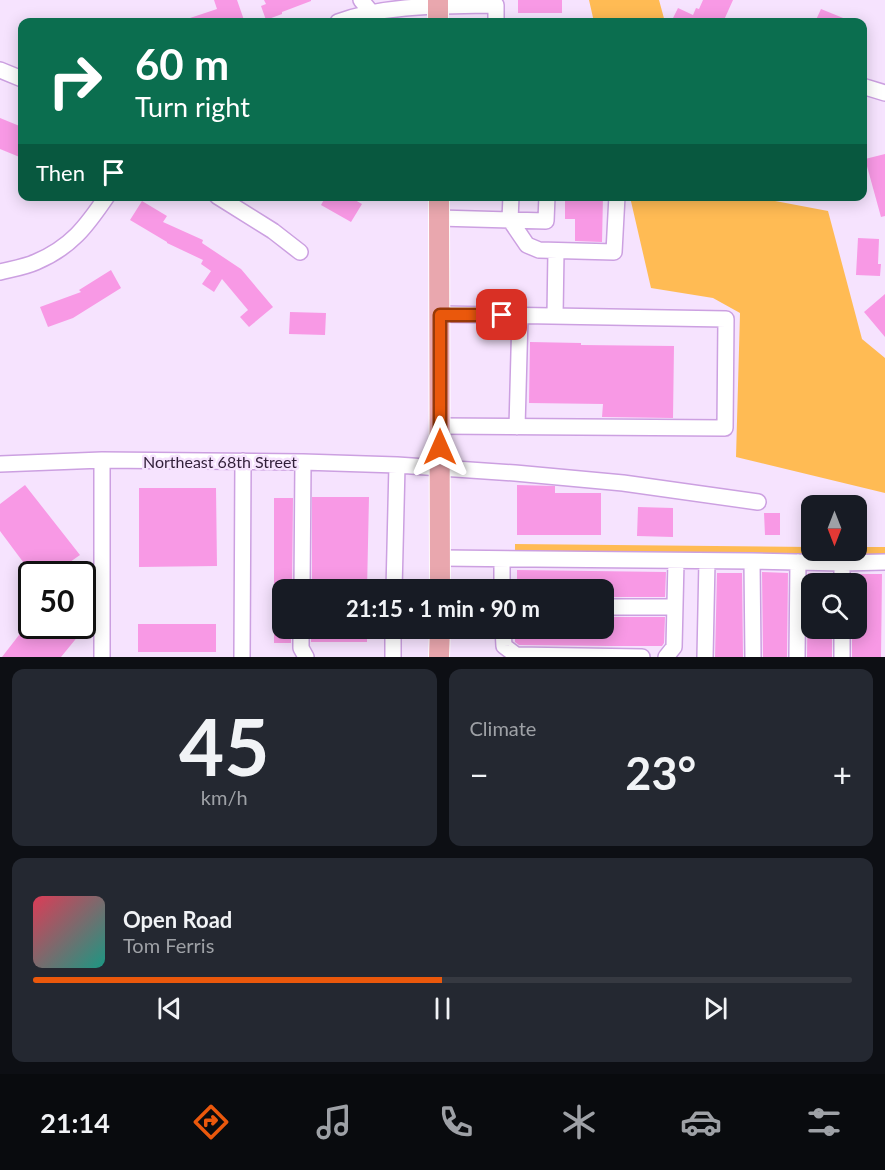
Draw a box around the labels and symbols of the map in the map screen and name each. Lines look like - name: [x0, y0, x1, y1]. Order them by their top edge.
- pin: [476, 289, 527, 340]
- position arrow: [408, 415, 472, 479]
- street label: Northeast 68th Street: [143, 452, 297, 471]
- north arrow: [801, 495, 867, 561]
- speed limit sign: 50: [18, 561, 96, 639]

